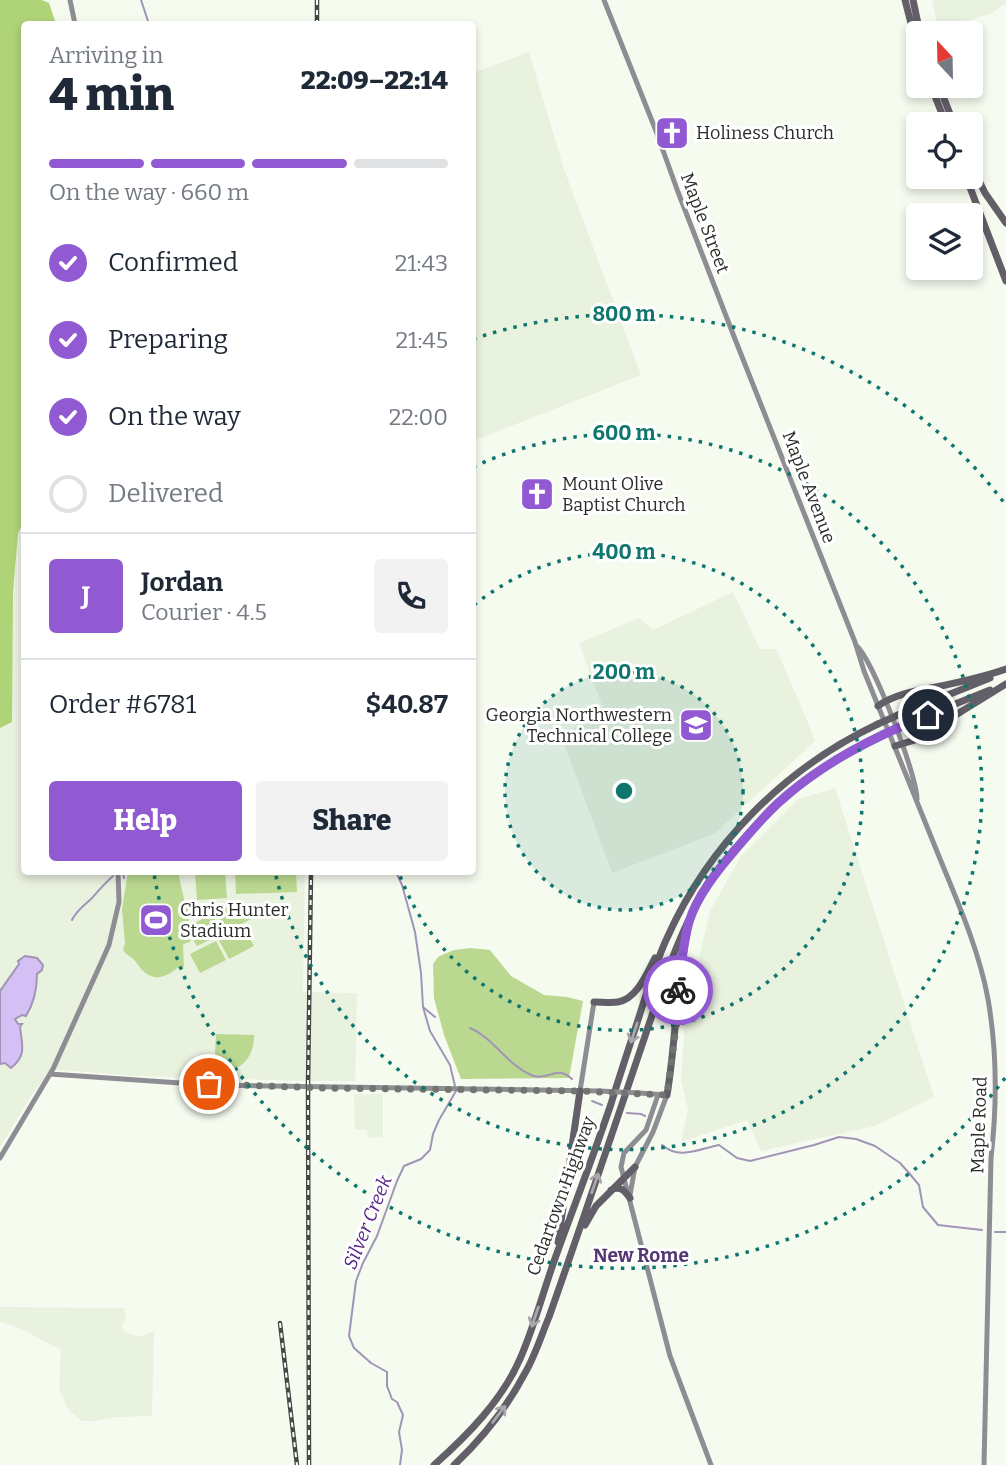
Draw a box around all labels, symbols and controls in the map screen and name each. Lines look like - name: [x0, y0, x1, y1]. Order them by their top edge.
- north arrow: [906, 21, 984, 98]
- map controls: [906, 21, 983, 280]
- text: Arriving in: [49, 41, 163, 69]
- text: 22:09–22:14: [301, 65, 448, 96]
- text: 4 min: [49, 67, 174, 122]
- button: locate: [906, 112, 983, 189]
- church icon: Holiness Church: [653, 114, 691, 152]
- place label: Holiness Church: [696, 122, 834, 144]
- street label: Maple Street: [676, 170, 734, 277]
- text: On the way · 660 m: [49, 178, 249, 206]
- button: layers: [906, 203, 983, 280]
- icon: check: [49, 244, 87, 282]
- text: Confirmed: [108, 247, 238, 278]
- text: 21:43: [395, 249, 448, 277]
- text: 800 m: [592, 301, 656, 327]
- icon: check: [49, 321, 87, 359]
- text: Preparing: [108, 324, 228, 355]
- text: 21:45: [396, 326, 448, 354]
- icon: check: [49, 398, 87, 436]
- text: On the way: [108, 401, 241, 432]
- text: 22:00: [389, 403, 448, 431]
- text: 600 m: [593, 420, 655, 446]
- street label: Maple Avenue: [778, 428, 840, 546]
- place label: Mount Olive Baptist Church: [562, 473, 685, 516]
- church icon: Mount Olive Baptist Church: [518, 475, 556, 513]
- text: Delivered: [108, 478, 223, 509]
- text: 400 m: [592, 539, 656, 565]
- button: phone: [374, 559, 448, 633]
- text: Jordan: [141, 567, 223, 598]
- text: J: [82, 581, 90, 612]
- text: Courier · 4.5: [141, 598, 267, 626]
- text: 200 m: [593, 659, 655, 685]
- pin: [898, 685, 958, 745]
- text: Order #6781: [49, 689, 196, 720]
- text: $40.87: [365, 689, 448, 720]
- icon: home: [909, 696, 947, 734]
- place label: Georgia Northwestern Technical College: [486, 704, 673, 747]
- school or university icon: Georgia Northwestern Technical College: [677, 706, 715, 744]
- centre of rings: [612, 779, 636, 803]
- button: Help: [49, 781, 242, 861]
- button: Share: [256, 781, 448, 861]
- place label: Chris Hunter Stadium: [180, 899, 289, 942]
- sports icon: Chris Hunter Stadium: [137, 901, 175, 939]
- courier: [643, 955, 713, 1025]
- icon: bike: [659, 971, 697, 1009]
- one-way arrow: [627, 1021, 639, 1043]
- pin: [179, 1054, 239, 1114]
- icon: bag: [190, 1065, 228, 1103]
- street label: Maple Road: [966, 1076, 992, 1174]
- street label: Cedartown Highway: [522, 1113, 600, 1279]
- water label: Silver Creek: [338, 1171, 397, 1272]
- one-way arrow: [590, 1172, 602, 1194]
- district label: New Rome: [593, 1244, 689, 1267]
- one-way arrow: [528, 1305, 540, 1327]
- one-way arrow: [492, 1406, 507, 1424]

